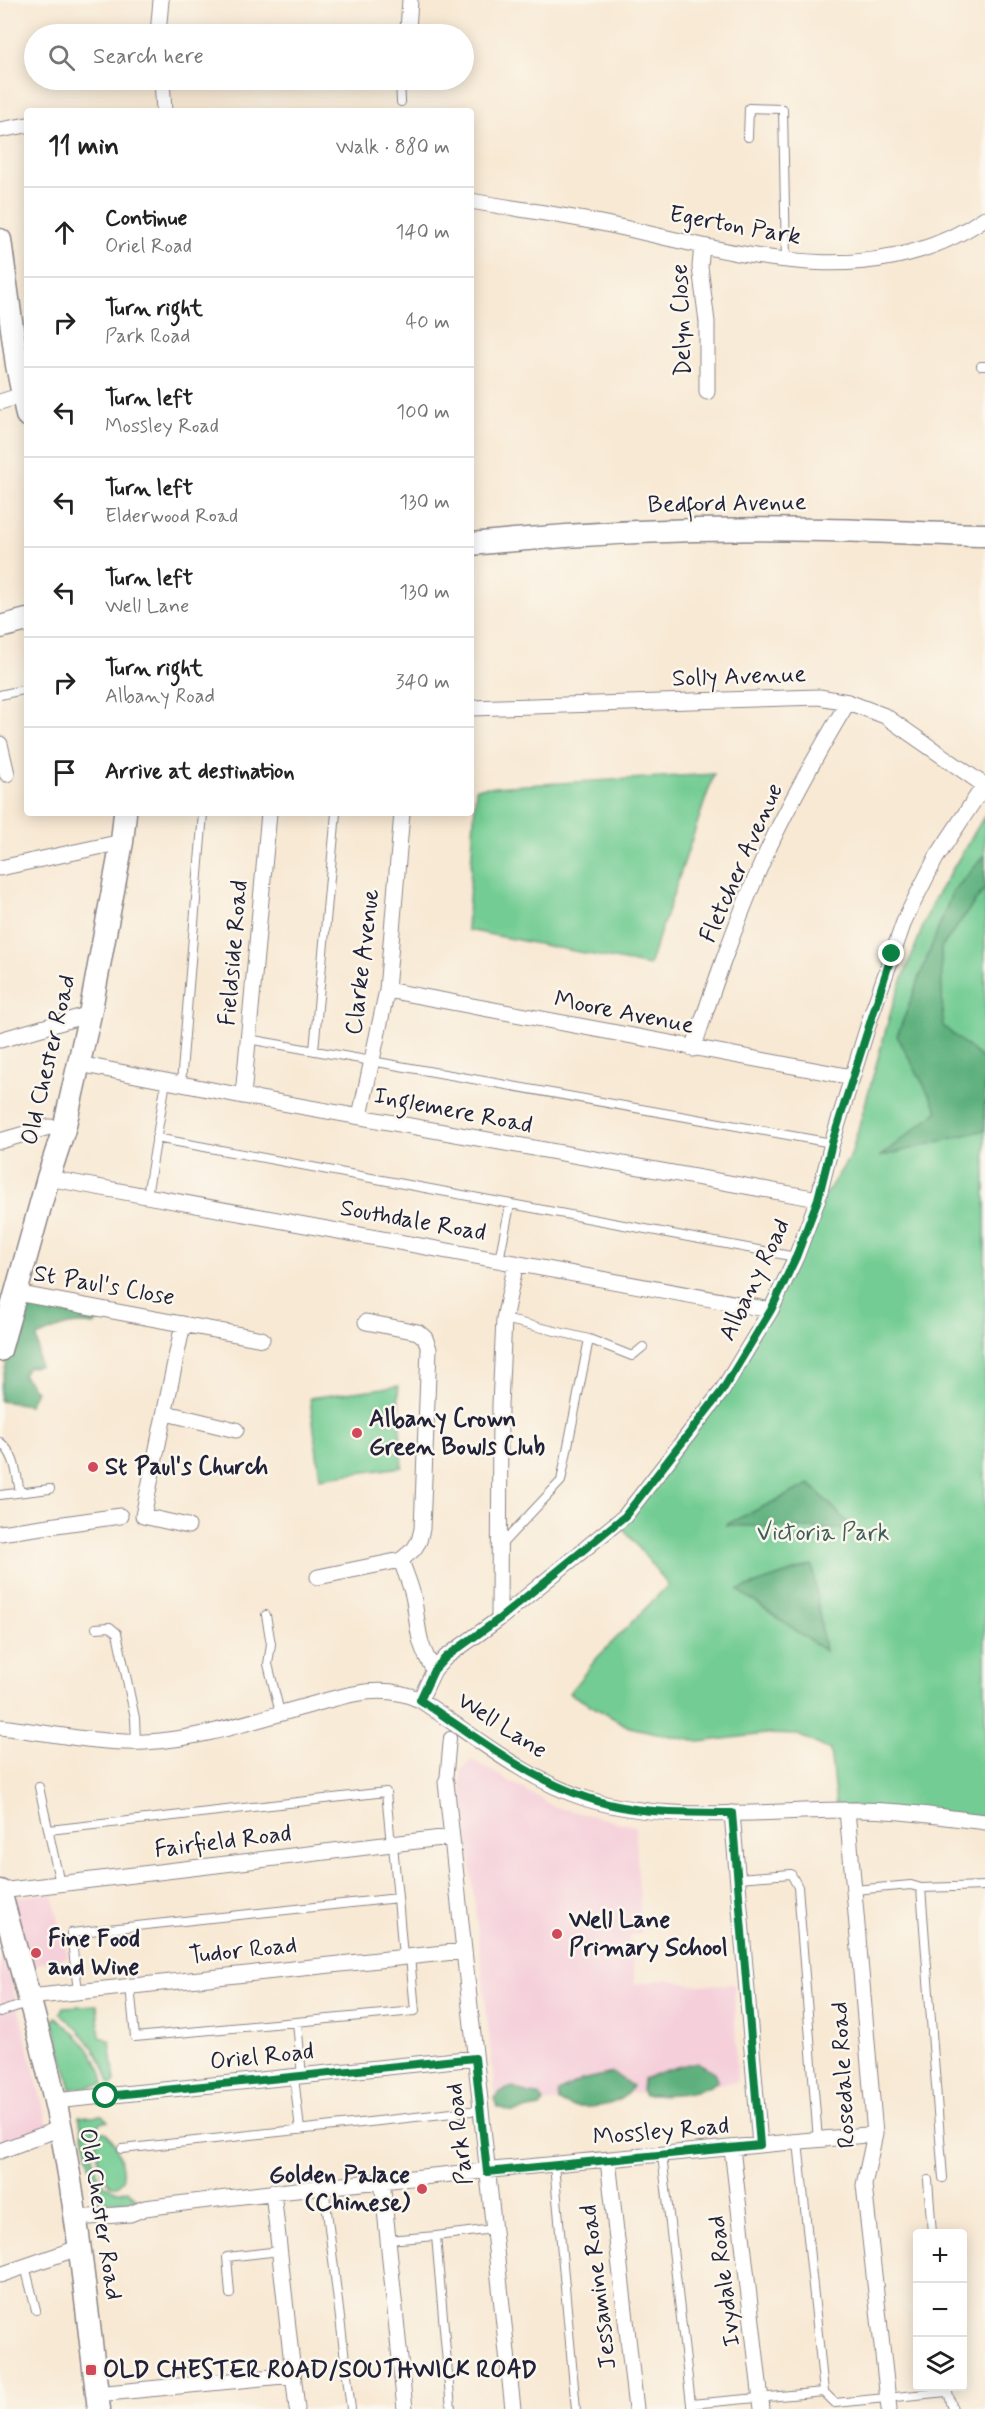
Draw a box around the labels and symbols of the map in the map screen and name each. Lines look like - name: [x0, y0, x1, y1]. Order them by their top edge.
- street label: Egerton Park: [667, 199, 803, 253]
- street label: Delyn Close: [665, 263, 699, 377]
- street label: Bedford Avenue: [647, 487, 807, 523]
- street label: Solly Avenue: [671, 659, 807, 695]
- street label: Fletcher Avenue: [693, 778, 791, 948]
- street label: Fieldside Road: [212, 879, 256, 1027]
- street label: Clarke Avenue: [339, 887, 387, 1037]
- route end: [878, 940, 904, 966]
- street label: Old Chester Road: [14, 972, 84, 1148]
- street label: Moore Avenue: [551, 984, 697, 1042]
- street label: Inglemere Road: [370, 1080, 535, 1145]
- street label: Southdale Road: [338, 1193, 488, 1249]
- street label: Albany Road: [712, 1214, 798, 1346]
- street label: St Paul's Close: [31, 1258, 177, 1314]
- place label: Albany Crown Green Bowls Club: [369, 1404, 545, 1463]
- marker: Albany Crown Green Bowls Club: [350, 1426, 364, 1440]
- place label: St Paul's Church: [105, 1452, 268, 1483]
- marker: St Paul's Church: [86, 1460, 100, 1474]
- park label: Victoria Park: [757, 1518, 889, 1549]
- street label: Well Lane: [451, 1685, 553, 1767]
- street label: Fairfield Road: [153, 1818, 293, 1866]
- place label: Well Lane Primary School: [568, 1905, 728, 1964]
- place label: Fine Food and Wine: [48, 1924, 140, 1983]
- marker: Well Lane Primary School: [550, 1927, 564, 1941]
- street label: Tudor Road: [187, 1930, 299, 1972]
- marker: Fine Food and Wine: [29, 1946, 43, 1960]
- street label: Rosedale Road: [825, 2001, 863, 2149]
- street label: Oriel Road: [209, 2036, 315, 2078]
- route start: [92, 2082, 118, 2108]
- street label: Park Road: [439, 2082, 481, 2186]
- street label: Mossley Road: [592, 2111, 730, 2153]
- street label: Old Chester Road: [71, 2126, 129, 2302]
- place label: Golden Palace (Chinese): [269, 2160, 410, 2219]
- marker: Golden Palace (Chinese): [415, 2182, 429, 2196]
- street label: Jessamine Road: [574, 2203, 624, 2371]
- street label: Ivydale Road: [702, 2214, 748, 2348]
- place label: OLD CHESTER ROAD/SOUTHWICK ROAD: [103, 2355, 537, 2386]
- marker: OLD CHESTER ROAD/SOUTHWICK ROAD: [84, 2363, 98, 2377]

